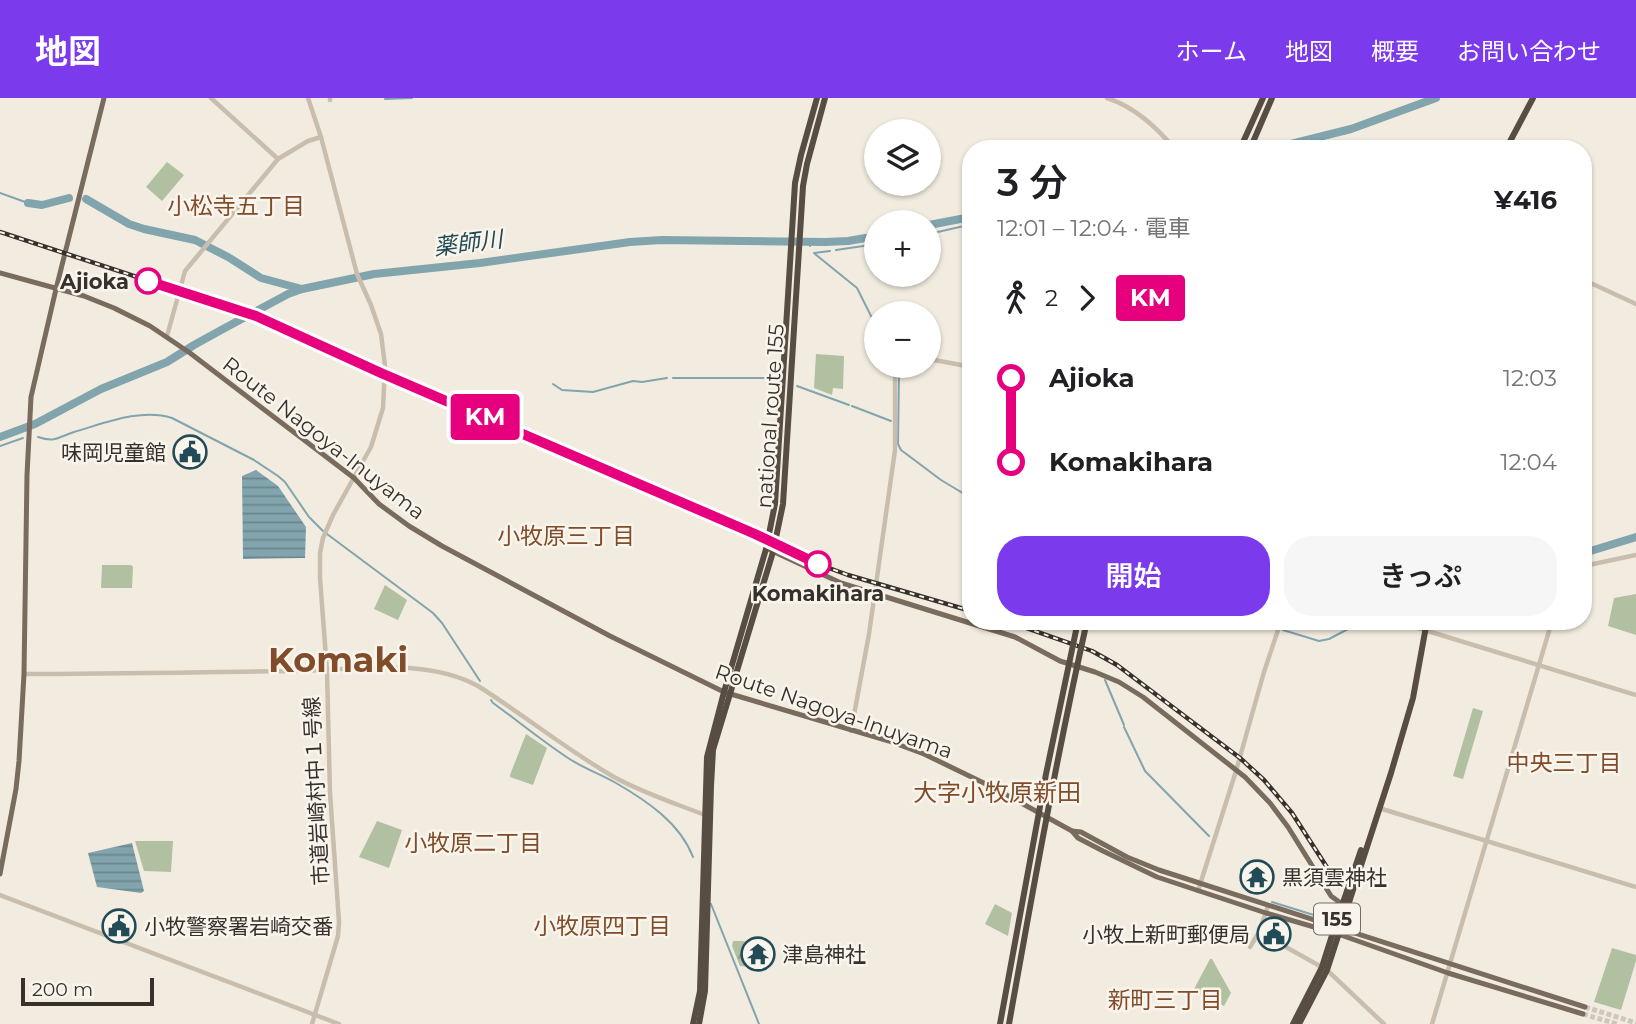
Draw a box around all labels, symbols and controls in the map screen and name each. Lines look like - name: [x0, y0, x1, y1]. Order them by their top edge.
- text: 地図: [35, 31, 101, 71]
- text: ホーム: [1176, 37, 1247, 66]
- text: 地図: [1285, 37, 1333, 66]
- text: 概要: [1371, 37, 1419, 66]
- text: お問い合わせ: [1457, 37, 1601, 66]
- map controls: [864, 119, 941, 378]
- button: layers: [864, 119, 941, 196]
- text: 3 分: [997, 159, 1068, 206]
- text: ¥416: [1494, 184, 1557, 216]
- district label: 小松寺五丁目: [167, 192, 305, 220]
- button: +: [864, 210, 941, 287]
- text: 12:01 – 12:04 · 電車: [997, 214, 1191, 242]
- water label: 薬師川: [432, 225, 507, 261]
- marker: Ajioka: [135, 268, 161, 294]
- place label: Ajioka: [59, 269, 129, 294]
- icon: walk: [997, 279, 1035, 317]
- icon: forward: [1068, 279, 1106, 317]
- text: KM: [1130, 283, 1171, 312]
- text: 2: [1045, 284, 1058, 312]
- button: −: [864, 301, 941, 378]
- street label: national route 155: [751, 323, 789, 509]
- street label: Route Nagoya-Inuyama: [218, 351, 430, 525]
- text: Ajioka: [1049, 362, 1135, 394]
- text: 12:03: [1503, 364, 1557, 392]
- line badge: KM: [454, 394, 516, 440]
- text: KM: [465, 402, 505, 431]
- public building icon: 味岡児童館: [171, 433, 209, 471]
- place label: 味岡児童館: [61, 440, 166, 465]
- text: Komakihara: [1049, 446, 1213, 478]
- text: 12:04: [1500, 448, 1557, 476]
- district label: 小牧原三丁目: [497, 522, 635, 550]
- button: 開始: [997, 536, 1270, 616]
- button: きっぷ: [1284, 536, 1557, 616]
- marker: Komakihara: [805, 551, 831, 577]
- place label: Komakihara: [752, 581, 884, 606]
- district label: Komaki: [268, 638, 408, 681]
- street label: Route Nagoya-Inuyama: [712, 659, 956, 763]
- street label: 市道岩崎村中１号線: [299, 696, 333, 886]
- district label: 中央三丁目: [1507, 749, 1622, 777]
- district label: 大字小牧原新田: [913, 778, 1081, 807]
- district label: 小牧原二丁目: [404, 829, 542, 857]
- temple icon: 黒須雲神社: [1238, 858, 1276, 896]
- place label: 黒須雲神社: [1282, 865, 1387, 890]
- road number: 155: [1314, 904, 1360, 934]
- public building icon: 小牧警察署岩崎交番: [100, 907, 138, 945]
- district label: 小牧原四丁目: [533, 912, 671, 940]
- place label: 小牧警察署岩崎交番: [144, 914, 333, 939]
- public building icon: 小牧上新町郵便局: [1255, 915, 1293, 953]
- place label: 小牧上新町郵便局: [1082, 922, 1250, 947]
- temple icon: 津島神社: [739, 935, 777, 973]
- place label: 津島神社: [782, 942, 866, 967]
- scale bar: [21, 975, 154, 1007]
- text: 200 m: [32, 978, 93, 1001]
- district label: 新町三丁目: [1108, 986, 1223, 1014]

